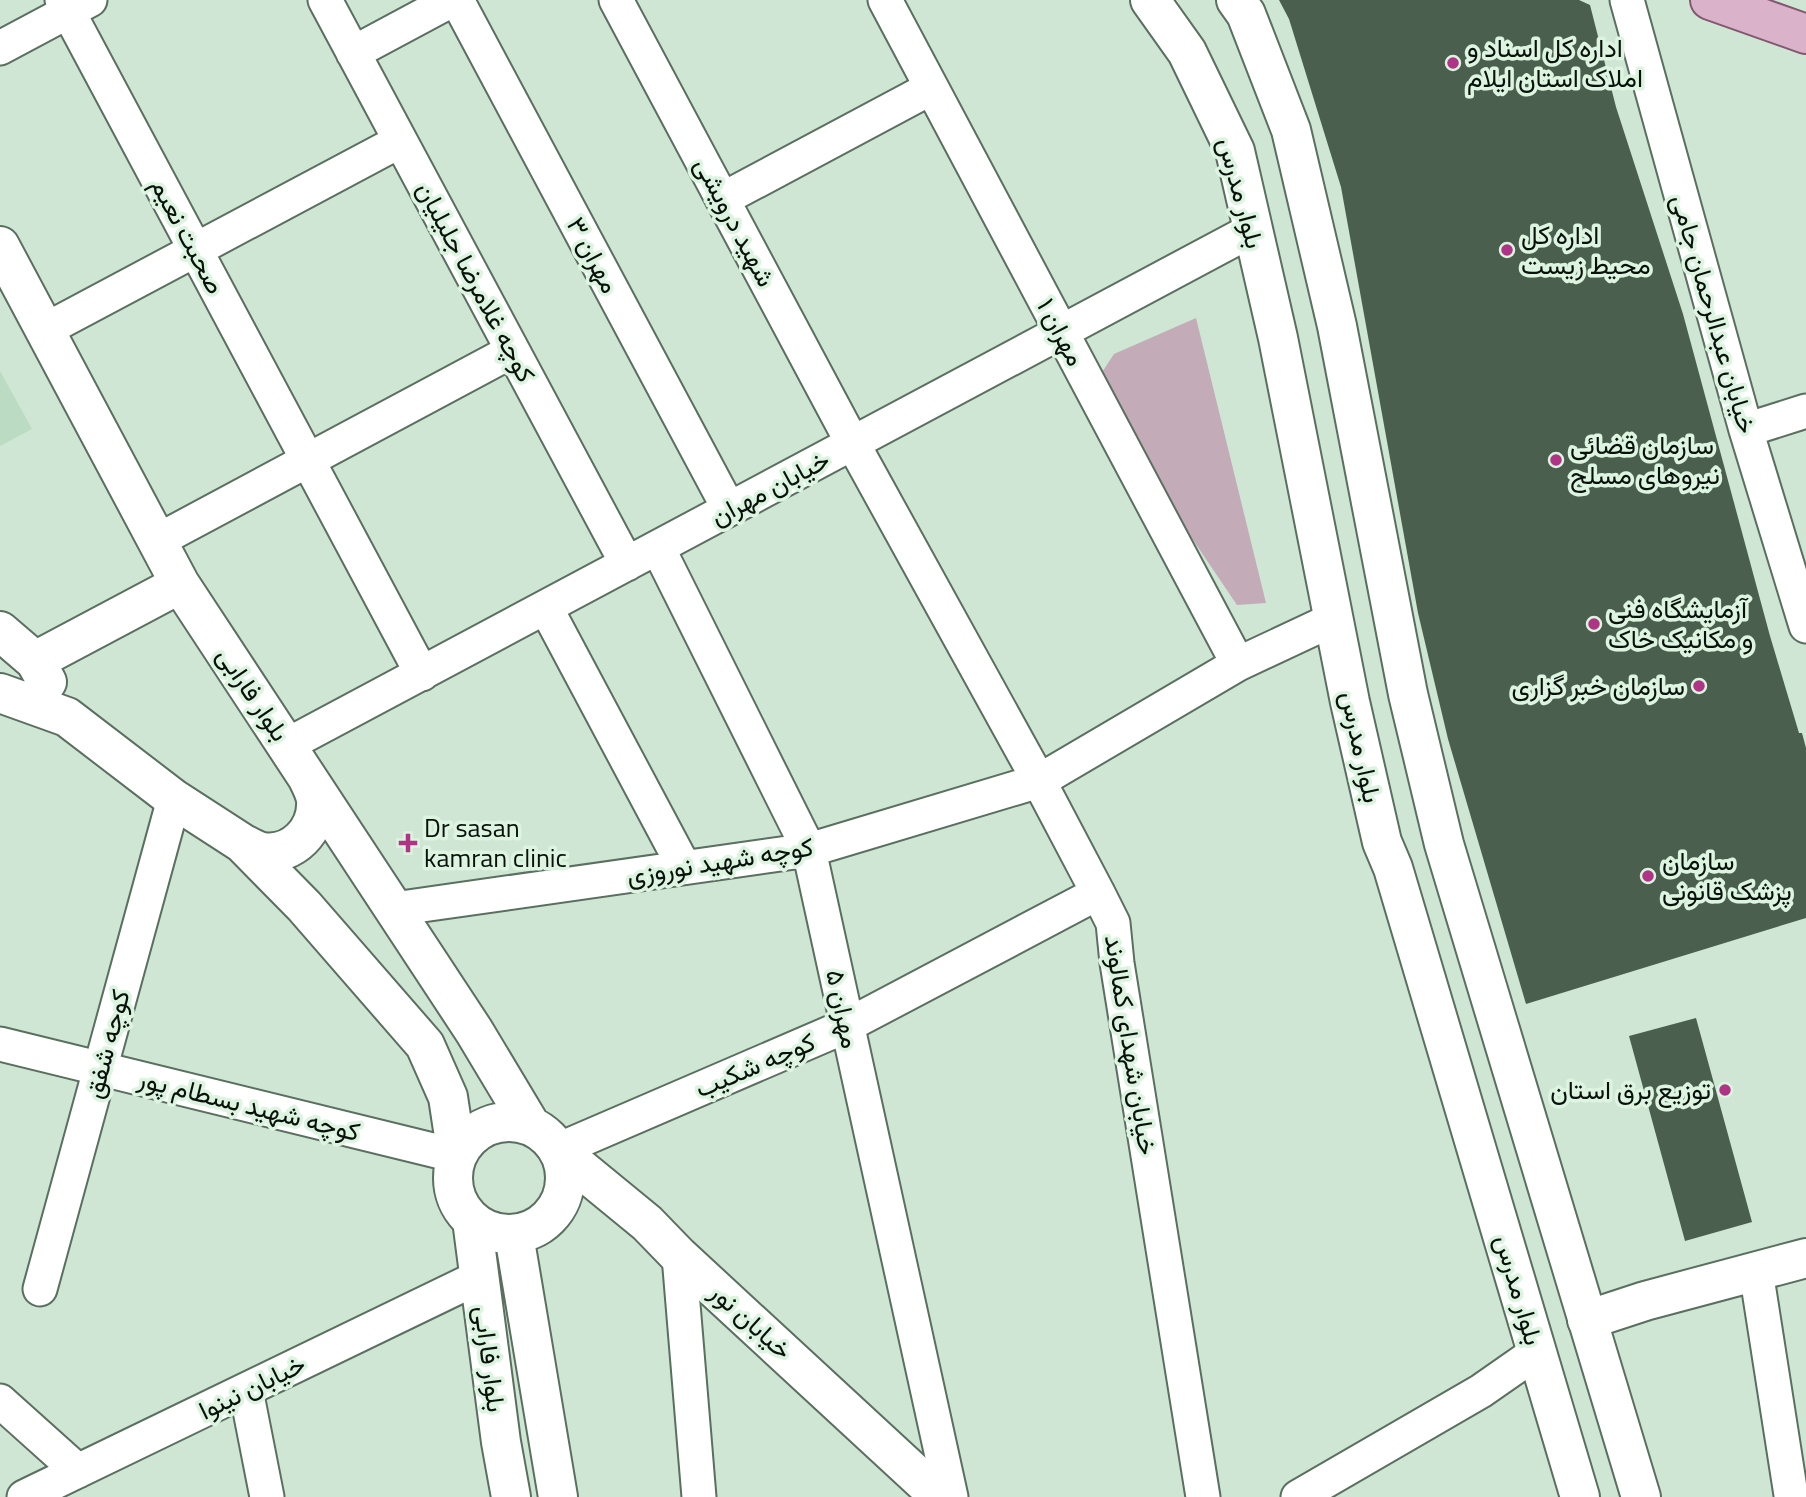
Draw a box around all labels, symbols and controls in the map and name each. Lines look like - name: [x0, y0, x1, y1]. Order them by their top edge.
- place label: اداره کل اسناد و املاک استان ایلام: [1467, 28, 1643, 97]
- marker: اداره کل اسناد و املاک استان ایلام: [1445, 55, 1461, 71]
- street label: بلوار مدرس: [1208, 133, 1275, 253]
- street label: شهید درویشی: [685, 150, 786, 294]
- street label: صحبت نعیم: [142, 171, 235, 301]
- street label: کوچه غلامرضا جلیلیان: [407, 174, 546, 389]
- street label: خیابان عبدالرحمان جامی: [1662, 190, 1767, 438]
- street label: مهران ۳: [557, 210, 630, 300]
- place label: اداره کل محیط زیست: [1521, 215, 1651, 284]
- marker: اداره کل محیط زیست: [1499, 242, 1515, 258]
- street label: مهران ۱: [1027, 291, 1096, 373]
- place label: سازمان قضائی نیروهای مسلح: [1570, 425, 1720, 494]
- street label: خیابان مهران: [703, 440, 836, 535]
- marker: سازمان قضائی نیروهای مسلح: [1548, 452, 1564, 468]
- place label: آزمایشگاه فنی و مکانیک خاک: [1608, 589, 1753, 658]
- marker: آزمایشگاه فنی و مکانیک خاک: [1586, 616, 1602, 632]
- street label: بلوار فارابی: [207, 638, 299, 749]
- place label: سازمان خبر گزاری: [1512, 666, 1685, 705]
- marker: سازمان خبر گزاری: [1691, 678, 1707, 694]
- street label: بلوار مدرس: [1331, 687, 1392, 806]
- place label: Dr sasan kamran clinic: [424, 808, 567, 877]
- street label: کوچه شهید نوروزی: [624, 827, 816, 895]
- marker: Dr sasan kamran clinic: [398, 833, 418, 853]
- place label: سازمان پزشک قانونی: [1662, 841, 1792, 910]
- marker: سازمان پزشک قانونی: [1640, 868, 1656, 884]
- street label: خیابان شهدای کمالوند: [1095, 932, 1168, 1158]
- street label: مهران ۵: [816, 966, 871, 1052]
- street label: کوچه شفق: [73, 985, 140, 1103]
- street label: کوچه شکیب: [689, 1022, 821, 1107]
- street label: کوچه شهید بسطام پور: [133, 1058, 364, 1151]
- place label: توزیع برق استان: [1550, 1070, 1711, 1109]
- marker: توزیع برق استان: [1717, 1082, 1733, 1098]
- street label: بلوار مدرس: [1485, 1230, 1554, 1350]
- street label: خیابان نور: [701, 1272, 801, 1368]
- street label: بلوار فارابی: [465, 1303, 516, 1414]
- street label: خیابان نینوا: [192, 1344, 312, 1429]

